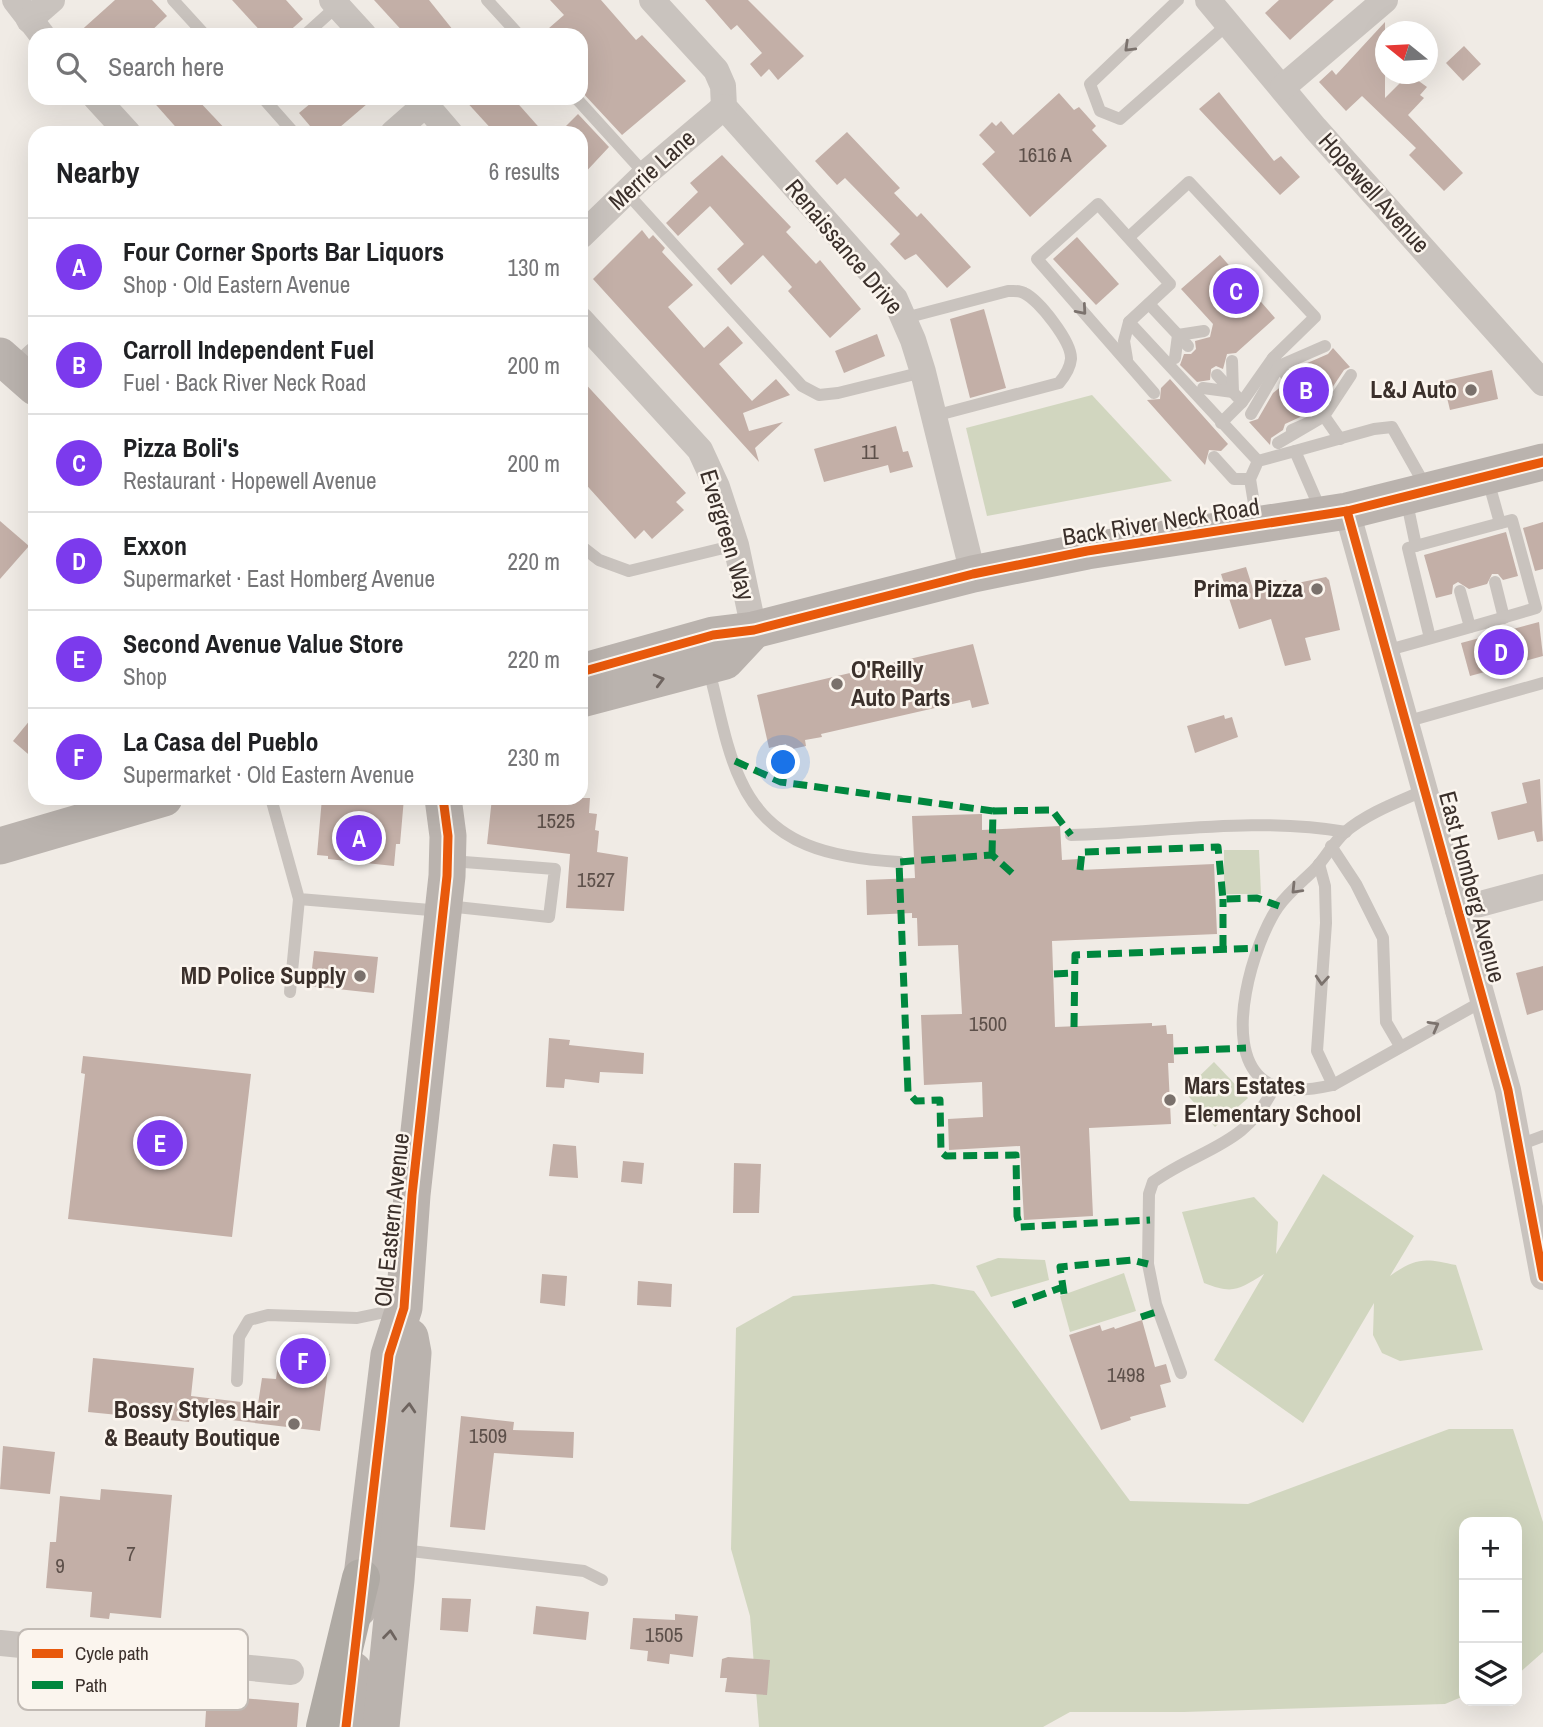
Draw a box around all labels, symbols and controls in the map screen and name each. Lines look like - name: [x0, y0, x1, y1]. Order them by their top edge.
- north arrow: [1375, 21, 1438, 84]
- search box: [28, 28, 588, 105]
- one-way arrow: [1124, 39, 1137, 52]
- icon: search: [52, 48, 90, 86]
- text: Search here: [108, 49, 224, 84]
- street label: Merrie Lane: [601, 122, 701, 217]
- street label: Hopewell Avenue: [1312, 125, 1437, 259]
- house number: 1616 A: [1018, 140, 1072, 169]
- text: Nearby: [56, 152, 139, 192]
- text: 6 results: [489, 156, 560, 187]
- street label: Renaissance Drive: [779, 172, 911, 321]
- text: Four Corner Sports Bar Liquors: [123, 234, 444, 269]
- text: A: [72, 252, 86, 283]
- text: 130 m: [508, 252, 560, 283]
- pin: C: [1213, 265, 1259, 317]
- text: Shop · Old Eastern Avenue: [123, 269, 350, 300]
- one-way arrow: [1074, 302, 1086, 315]
- text: Carroll Independent Fuel: [123, 332, 374, 367]
- text: B: [72, 350, 86, 381]
- text: 200 m: [508, 350, 560, 381]
- pin: B: [1283, 364, 1329, 416]
- text: Fuel · Back River Neck Road: [123, 367, 366, 398]
- place label: L&J Auto: [1370, 373, 1457, 405]
- marker: L&J Auto: [1463, 382, 1479, 398]
- text: Pizza Boli's: [123, 430, 239, 465]
- house number: 11: [861, 437, 879, 466]
- text: C: [72, 448, 86, 479]
- text: 200 m: [508, 448, 560, 479]
- text: Restaurant · Hopewell Avenue: [123, 465, 376, 496]
- street label: Evergreen Way: [693, 466, 763, 604]
- street label: Back River Neck Road: [1060, 490, 1262, 552]
- text: Exxon: [123, 528, 187, 563]
- text: D: [72, 546, 86, 577]
- text: 220 m: [508, 546, 560, 577]
- text: Supermarket · East Homberg Avenue: [123, 563, 435, 594]
- place label: Prima Pizza: [1194, 572, 1303, 604]
- marker: Prima Pizza: [1309, 581, 1325, 597]
- text: Second Avenue Value Store: [123, 626, 403, 661]
- pin: D: [1478, 626, 1524, 678]
- text: E: [73, 644, 85, 675]
- text: 220 m: [508, 644, 560, 675]
- place label: O'Reilly Auto Parts: [851, 653, 951, 713]
- text: Shop: [123, 661, 167, 692]
- one-way arrow: [652, 673, 664, 688]
- marker: O'Reilly Auto Parts: [829, 676, 845, 692]
- text: La Casa del Pueblo: [123, 724, 319, 759]
- text: F: [73, 742, 85, 773]
- text: 230 m: [508, 742, 560, 773]
- your location: [766, 745, 800, 779]
- text: Supermarket · Old Eastern Avenue: [123, 759, 414, 790]
- street label: East Homberg Avenue: [1432, 788, 1514, 986]
- house number: 1525: [537, 806, 575, 835]
- pin: A: [336, 812, 382, 864]
- house number: 1527: [577, 865, 615, 894]
- one-way arrow: [1291, 880, 1304, 893]
- place label: MD Police Supply: [181, 959, 346, 991]
- marker: MD Police Supply: [352, 968, 368, 984]
- one-way arrow: [1315, 975, 1330, 986]
- house number: 1500: [969, 1009, 1007, 1038]
- one-way arrow: [1427, 1021, 1440, 1035]
- place label: Mars Estates Elementary School: [1184, 1069, 1361, 1129]
- marker: Mars Estates Elementary School: [1162, 1092, 1178, 1108]
- pin: E: [137, 1117, 183, 1169]
- street label: Old Eastern Avenue: [366, 1131, 416, 1308]
- pin: F: [280, 1335, 326, 1387]
- house number: 1498: [1107, 1360, 1145, 1389]
- place label: Bossy Styles Hair & Beauty Boutique: [104, 1393, 280, 1453]
- one-way arrow: [401, 1402, 416, 1413]
- marker: Bossy Styles Hair & Beauty Boutique: [286, 1416, 302, 1432]
- house number: 1509: [469, 1421, 507, 1450]
- map controls: [1459, 1517, 1522, 1706]
- button: +: [1459, 1517, 1522, 1580]
- house number: 7: [126, 1539, 136, 1568]
- house number: 9: [55, 1551, 65, 1580]
- button: −: [1459, 1580, 1522, 1643]
- house number: 1505: [645, 1620, 683, 1649]
- legend: [18, 1629, 248, 1710]
- one-way arrow: [383, 1629, 398, 1641]
- text: Cycle path: [75, 1640, 149, 1666]
- button: layers: [1459, 1643, 1522, 1706]
- text: Path: [75, 1672, 107, 1698]

